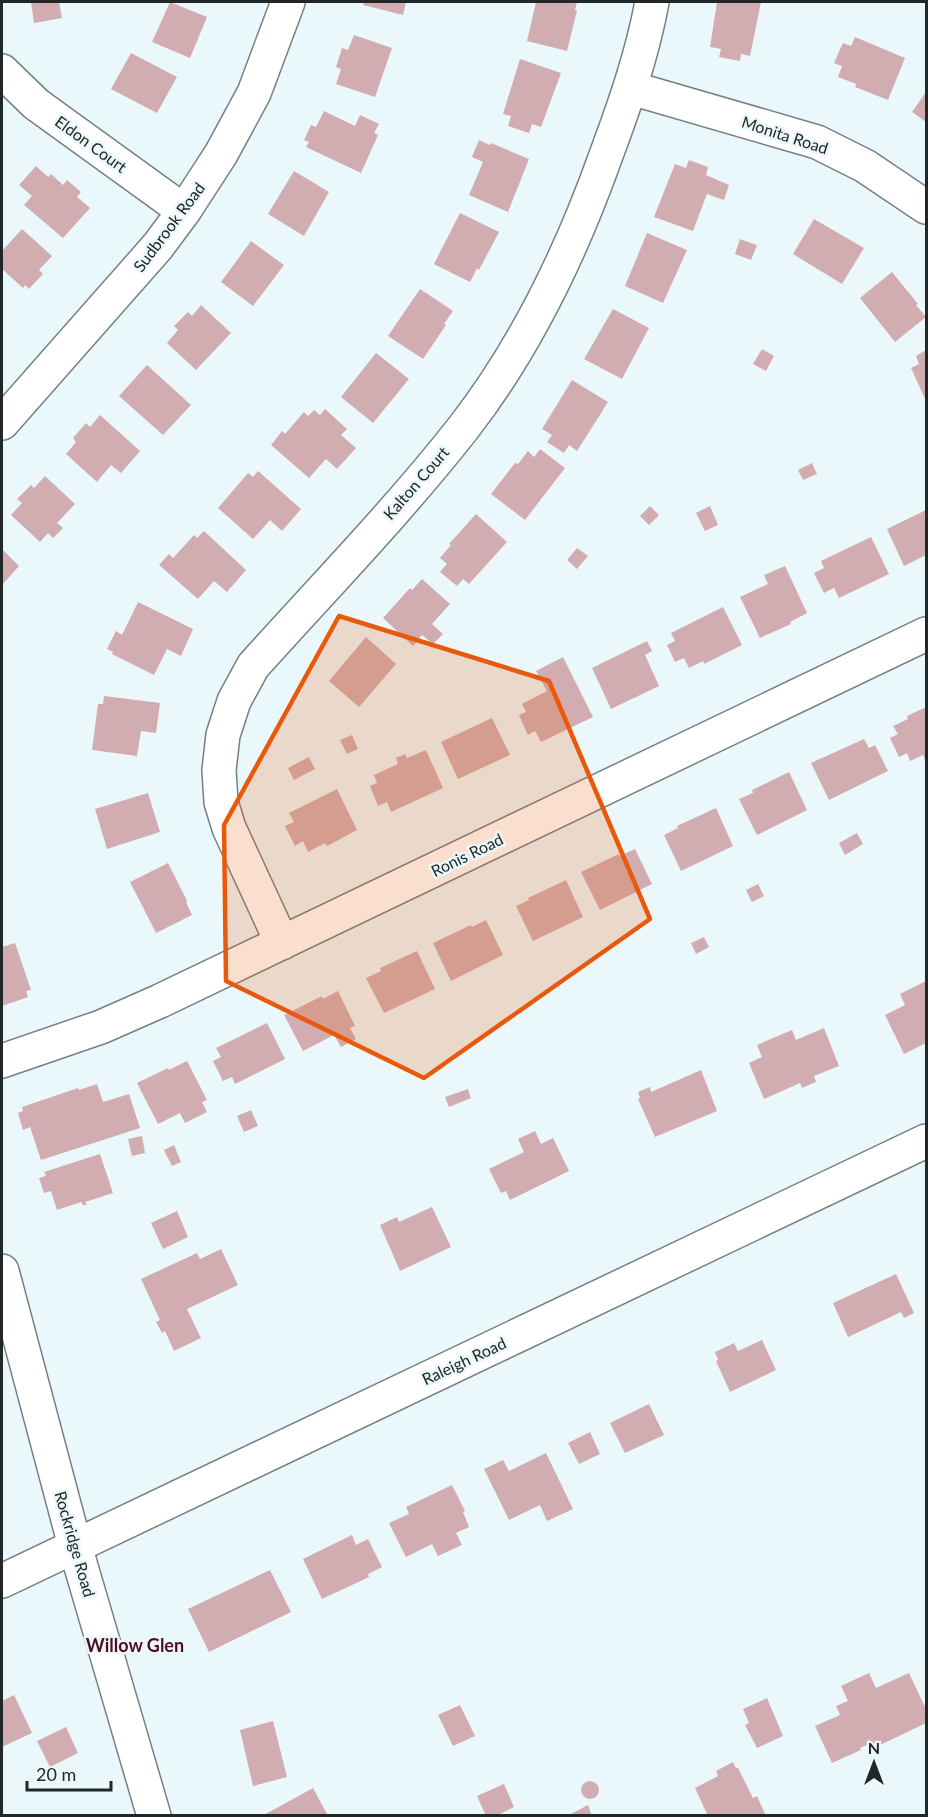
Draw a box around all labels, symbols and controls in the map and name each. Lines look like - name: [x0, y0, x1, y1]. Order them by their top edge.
- street label: Eldon Court: [52, 111, 131, 176]
- street label: Monita Road: [740, 112, 831, 157]
- street label: Sudbrook Road: [129, 178, 208, 275]
- street label: Kalton Court: [379, 442, 453, 523]
- street label: Ronis Road: [428, 829, 506, 880]
- street label: Raleigh Road: [419, 1333, 509, 1388]
- street label: Rockridge Road: [51, 1489, 100, 1599]
- district label: Willow Glen: [86, 1634, 184, 1656]
- north arrow: [844, 1733, 904, 1793]
- text: N: [868, 1738, 880, 1757]
- scale bar: [27, 1754, 111, 1792]
- text: 20 m: [36, 1763, 76, 1785]

